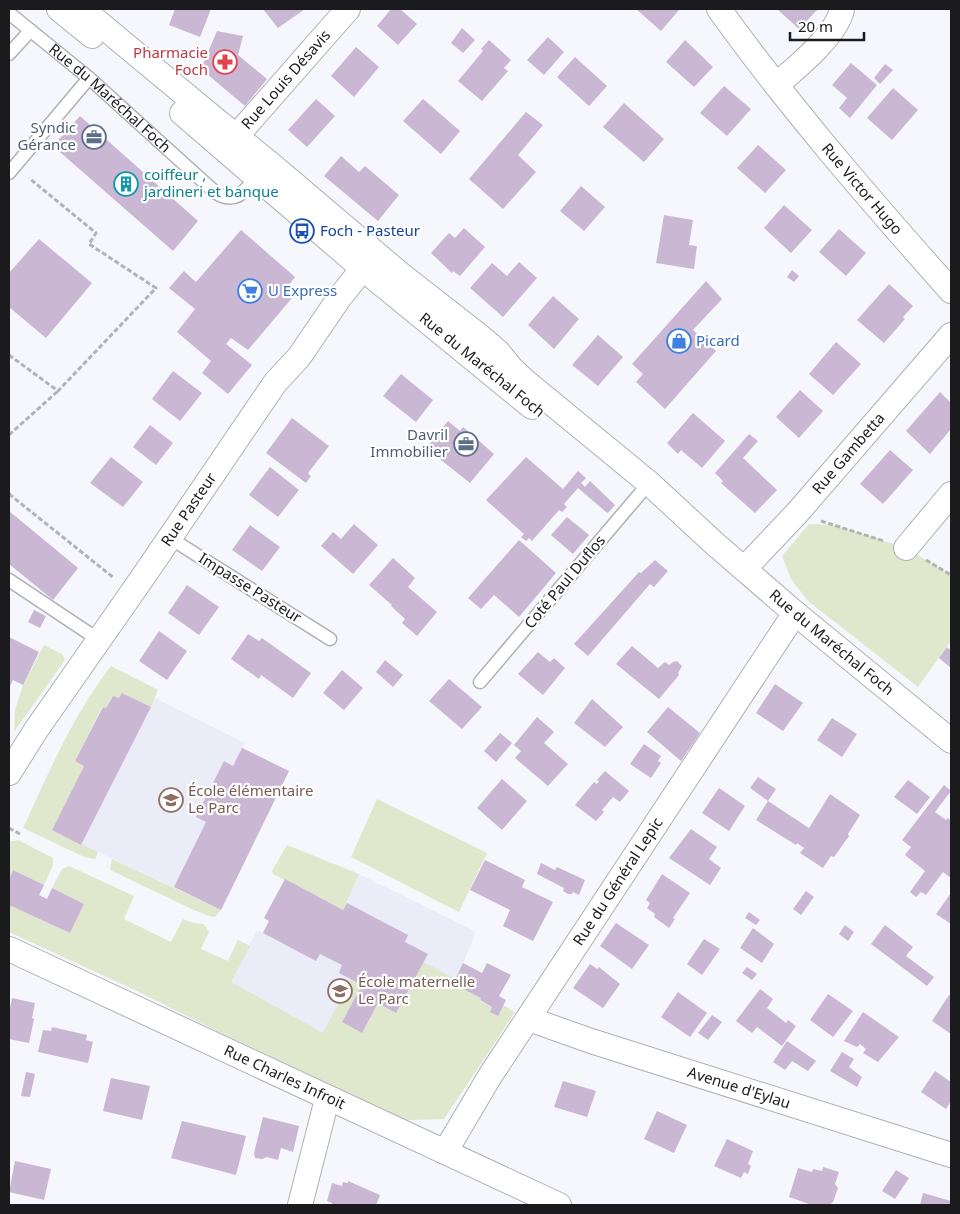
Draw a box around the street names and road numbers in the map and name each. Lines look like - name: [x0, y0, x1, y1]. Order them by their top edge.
- street label: Rue Louis Désavis: [236, 25, 334, 133]
- street label: Rue du Maréchal Foch: [45, 39, 176, 156]
- street label: Rue Victor Hugo: [818, 138, 908, 238]
- street label: Rue du Maréchal Foch: [416, 307, 549, 421]
- street label: Rue Gambetta: [807, 408, 889, 498]
- street label: Rue Pasteur: [156, 468, 220, 550]
- street label: Coté Paul Duflos: [519, 530, 609, 632]
- street label: Impasse Pasteur: [195, 548, 306, 627]
- street label: Rue du Maréchal Foch: [766, 584, 899, 699]
- street label: Rue du Général Lepic: [568, 813, 667, 949]
- street label: Rue Charles Infroit: [221, 1040, 349, 1113]
- street label: Avenue d'Eylau: [685, 1061, 793, 1113]

